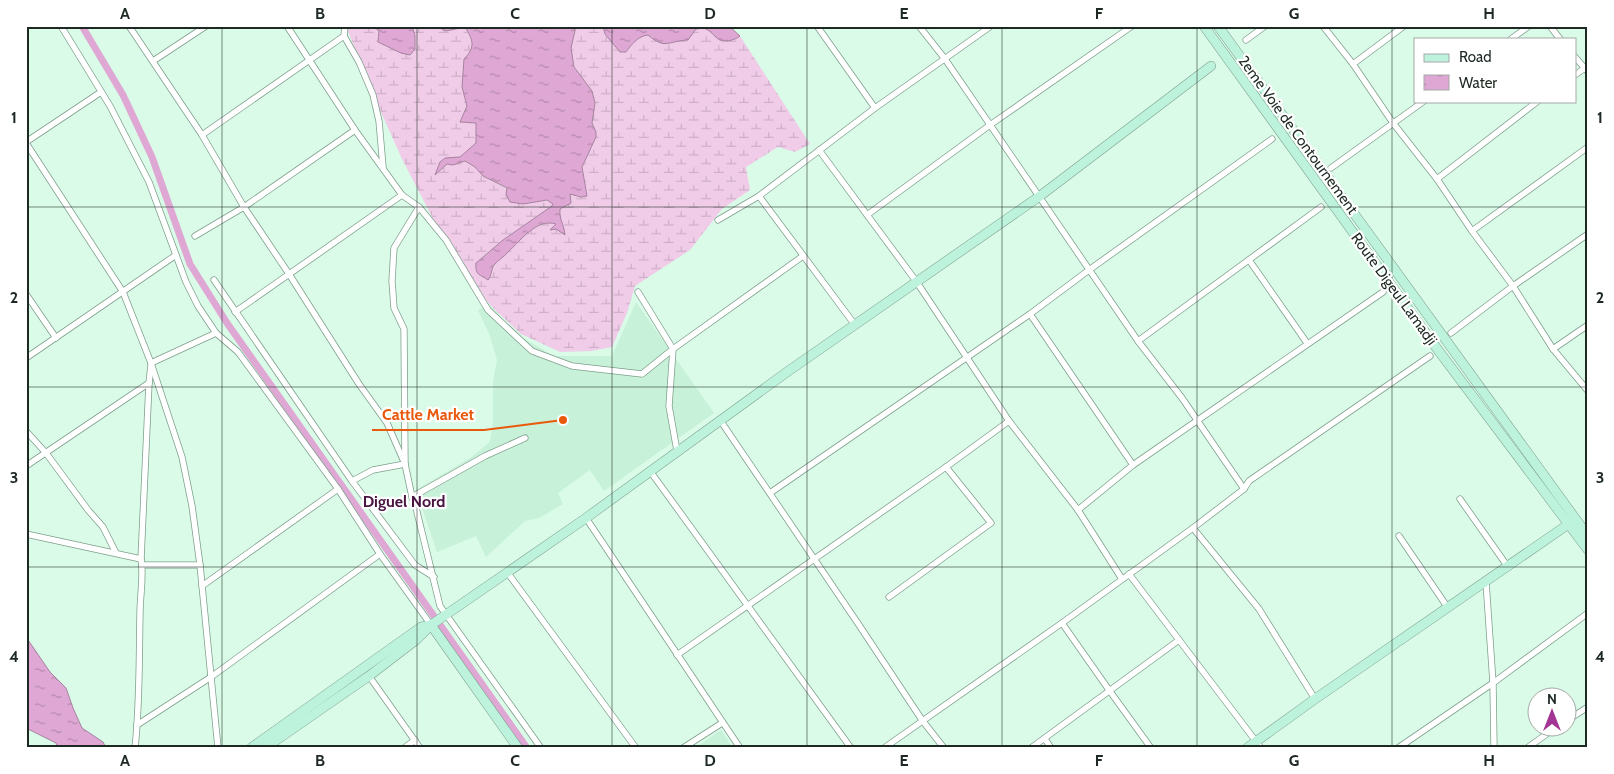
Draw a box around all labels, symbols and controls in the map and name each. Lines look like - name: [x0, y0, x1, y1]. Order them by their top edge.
- text: A: [120, 4, 130, 23]
- text: B: [315, 4, 325, 23]
- text: C: [510, 4, 520, 23]
- text: D: [704, 4, 716, 23]
- text: E: [899, 4, 909, 23]
- text: F: [1095, 4, 1104, 23]
- text: G: [1289, 4, 1299, 23]
- text: H: [1483, 4, 1495, 23]
- legend: [1414, 38, 1576, 102]
- text: Road: [1459, 48, 1492, 66]
- street label: 2eme Voie de Contournement: [1234, 52, 1362, 218]
- text: Water: [1459, 74, 1497, 92]
- text: 1: [11, 108, 17, 127]
- text: 1: [1597, 108, 1603, 127]
- street label: Route Digeul Lamadji: [1347, 229, 1441, 349]
- text: 2: [10, 288, 18, 307]
- text: 2: [1596, 288, 1604, 307]
- callout: Cattle Market: [372, 399, 484, 430]
- text: Cattle Market: [382, 405, 475, 424]
- text: 3: [10, 468, 18, 487]
- text: 3: [1596, 468, 1604, 487]
- district label: Diguel Nord: [363, 492, 445, 511]
- text: 4: [9, 647, 19, 666]
- text: 4: [1595, 647, 1605, 666]
- north arrow: [1526, 686, 1576, 736]
- text: N: [1547, 690, 1557, 708]
- text: A: [120, 751, 130, 770]
- text: B: [315, 751, 325, 770]
- text: C: [510, 751, 520, 770]
- text: D: [704, 751, 716, 770]
- text: E: [899, 751, 909, 770]
- text: F: [1095, 751, 1104, 770]
- text: G: [1289, 751, 1299, 770]
- text: H: [1483, 751, 1495, 770]

